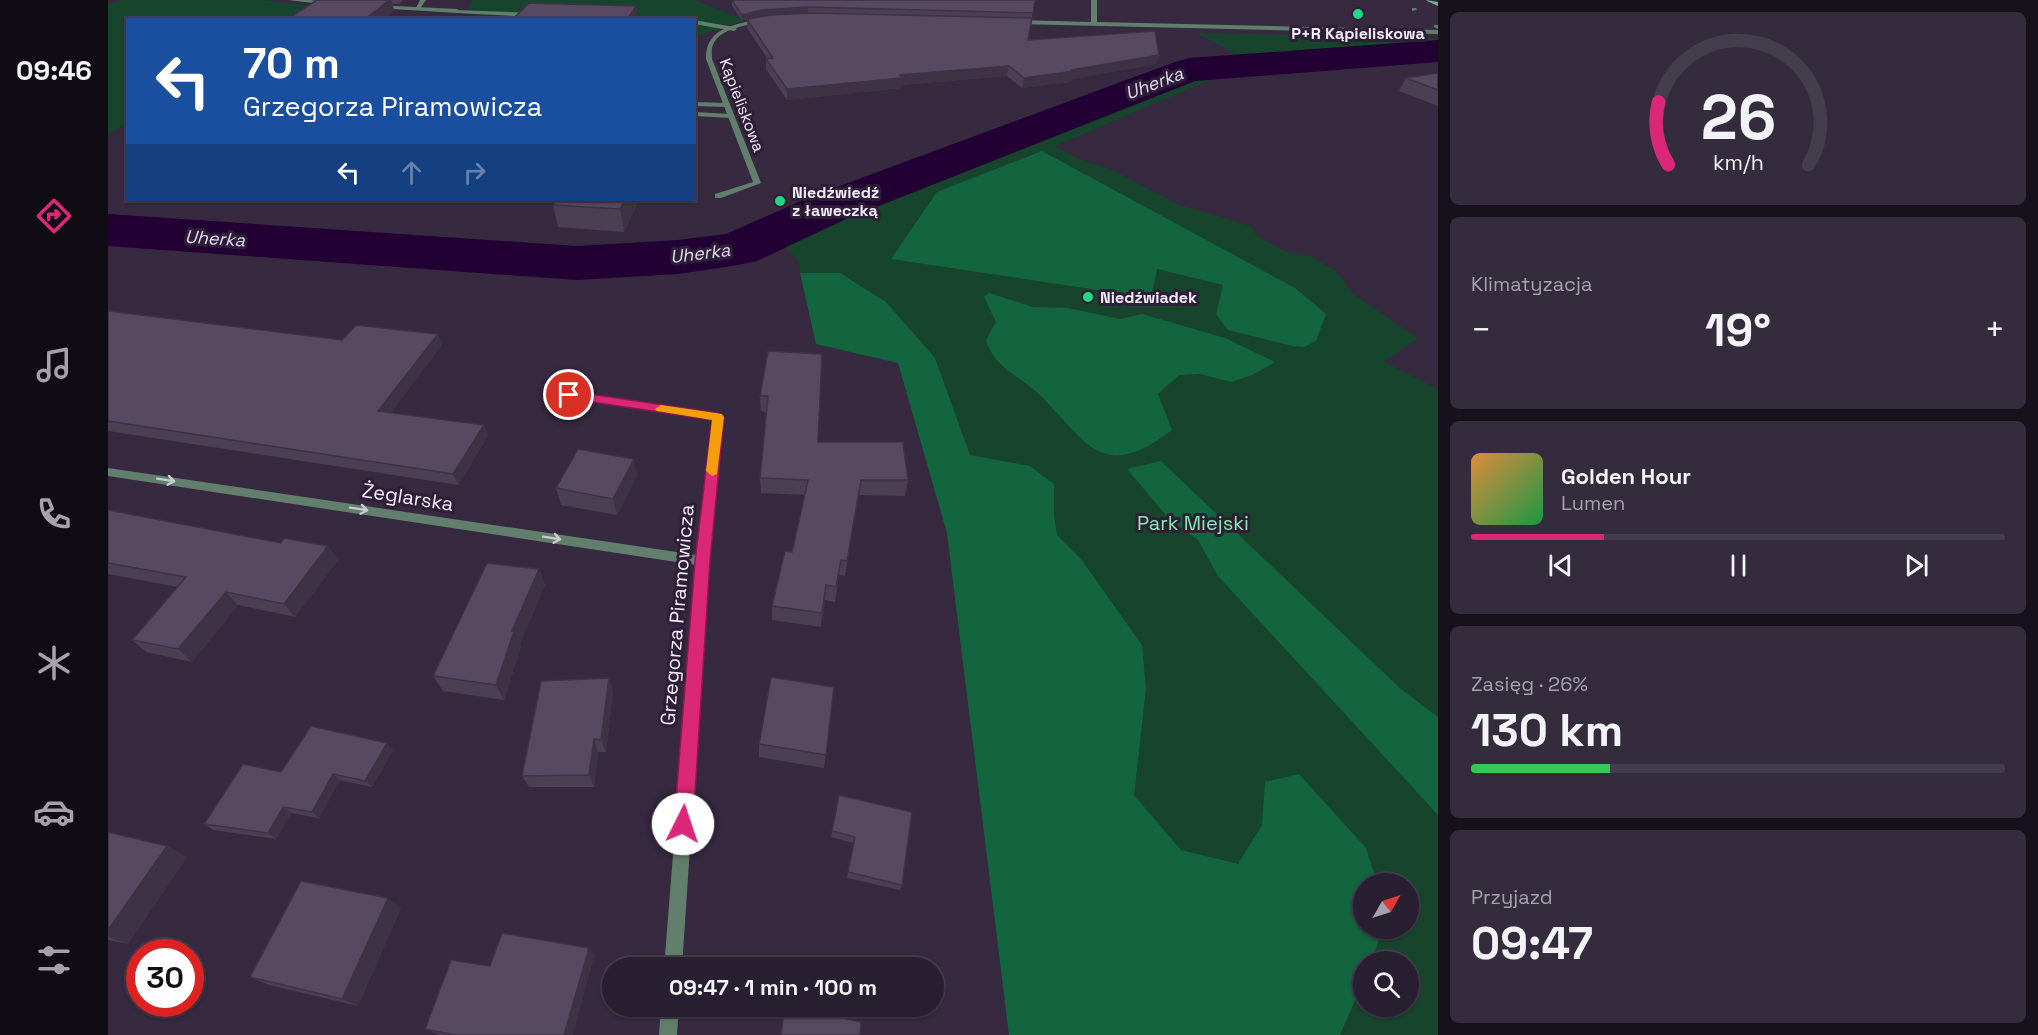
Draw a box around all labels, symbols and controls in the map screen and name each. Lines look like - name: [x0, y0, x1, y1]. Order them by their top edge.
- marker: P+R Kąpieliskowa: [1351, 7, 1365, 21]
- place label: P+R Kąpieliskowa: [1291, 23, 1425, 44]
- text: 70 m: [243, 37, 340, 90]
- icon: left: [144, 42, 222, 120]
- text: 09:46: [16, 53, 92, 88]
- street label: Kąpieliskowa: [715, 55, 769, 155]
- water label: Uherka: [1122, 61, 1187, 105]
- text: 26: [1700, 78, 1776, 157]
- text: Grzegorza Piramowicza: [243, 89, 542, 124]
- text: km/h: [1712, 150, 1764, 177]
- icon: left: [332, 156, 365, 189]
- icon: ahead: [395, 156, 428, 189]
- icon: right: [458, 156, 491, 189]
- place label: Niedźwiedź z ławeczką: [792, 182, 879, 221]
- marker: Niedźwiedź z ławeczką: [773, 194, 787, 208]
- icon: directions: [33, 195, 75, 237]
- water label: Uherka: [184, 224, 247, 252]
- water label: Uherka: [669, 238, 732, 268]
- text: Klimatyzacja: [1471, 271, 1593, 297]
- place label: Niedźwiadek: [1100, 287, 1197, 308]
- marker: Niedźwiadek: [1081, 290, 1095, 304]
- text: 19°: [1705, 302, 1771, 359]
- text: −: [1471, 309, 1491, 351]
- text: +: [1985, 309, 2005, 351]
- icon: music: [33, 344, 75, 386]
- pin: [543, 369, 594, 420]
- icon: arrive: [552, 378, 585, 411]
- text: Golden Hour: [1561, 462, 1691, 490]
- one-way arrow: [155, 475, 175, 486]
- street label: Żeglarska: [360, 477, 456, 517]
- text: Lumen: [1561, 490, 1625, 516]
- icon: phone: [33, 493, 75, 535]
- street label: Grzegorza Piramowicza: [654, 503, 700, 727]
- one-way arrow: [348, 504, 368, 515]
- park label: Park Miejski: [1137, 510, 1249, 536]
- one-way arrow: [541, 533, 561, 544]
- icon: previous: [1544, 549, 1577, 582]
- icon: pause: [1722, 549, 1755, 582]
- icon: next: [1900, 549, 1933, 582]
- icon: climate: [33, 642, 75, 684]
- text: Zasięg · 26%: [1471, 671, 1588, 697]
- text: 130 km: [1471, 702, 1623, 759]
- icon: car: [33, 791, 75, 833]
- position arrow: [651, 792, 715, 856]
- north arrow: [1353, 873, 1419, 939]
- map controls: [1353, 873, 1419, 1017]
- text: Przyjazd: [1471, 884, 1553, 910]
- text: 09:47: [1471, 915, 1593, 972]
- icon: filters: [33, 939, 75, 981]
- speed limit sign: 30: [126, 939, 204, 1017]
- button: search: [1353, 951, 1419, 1017]
- text: 09:47 · 1 min · 100 m: [669, 973, 877, 1001]

